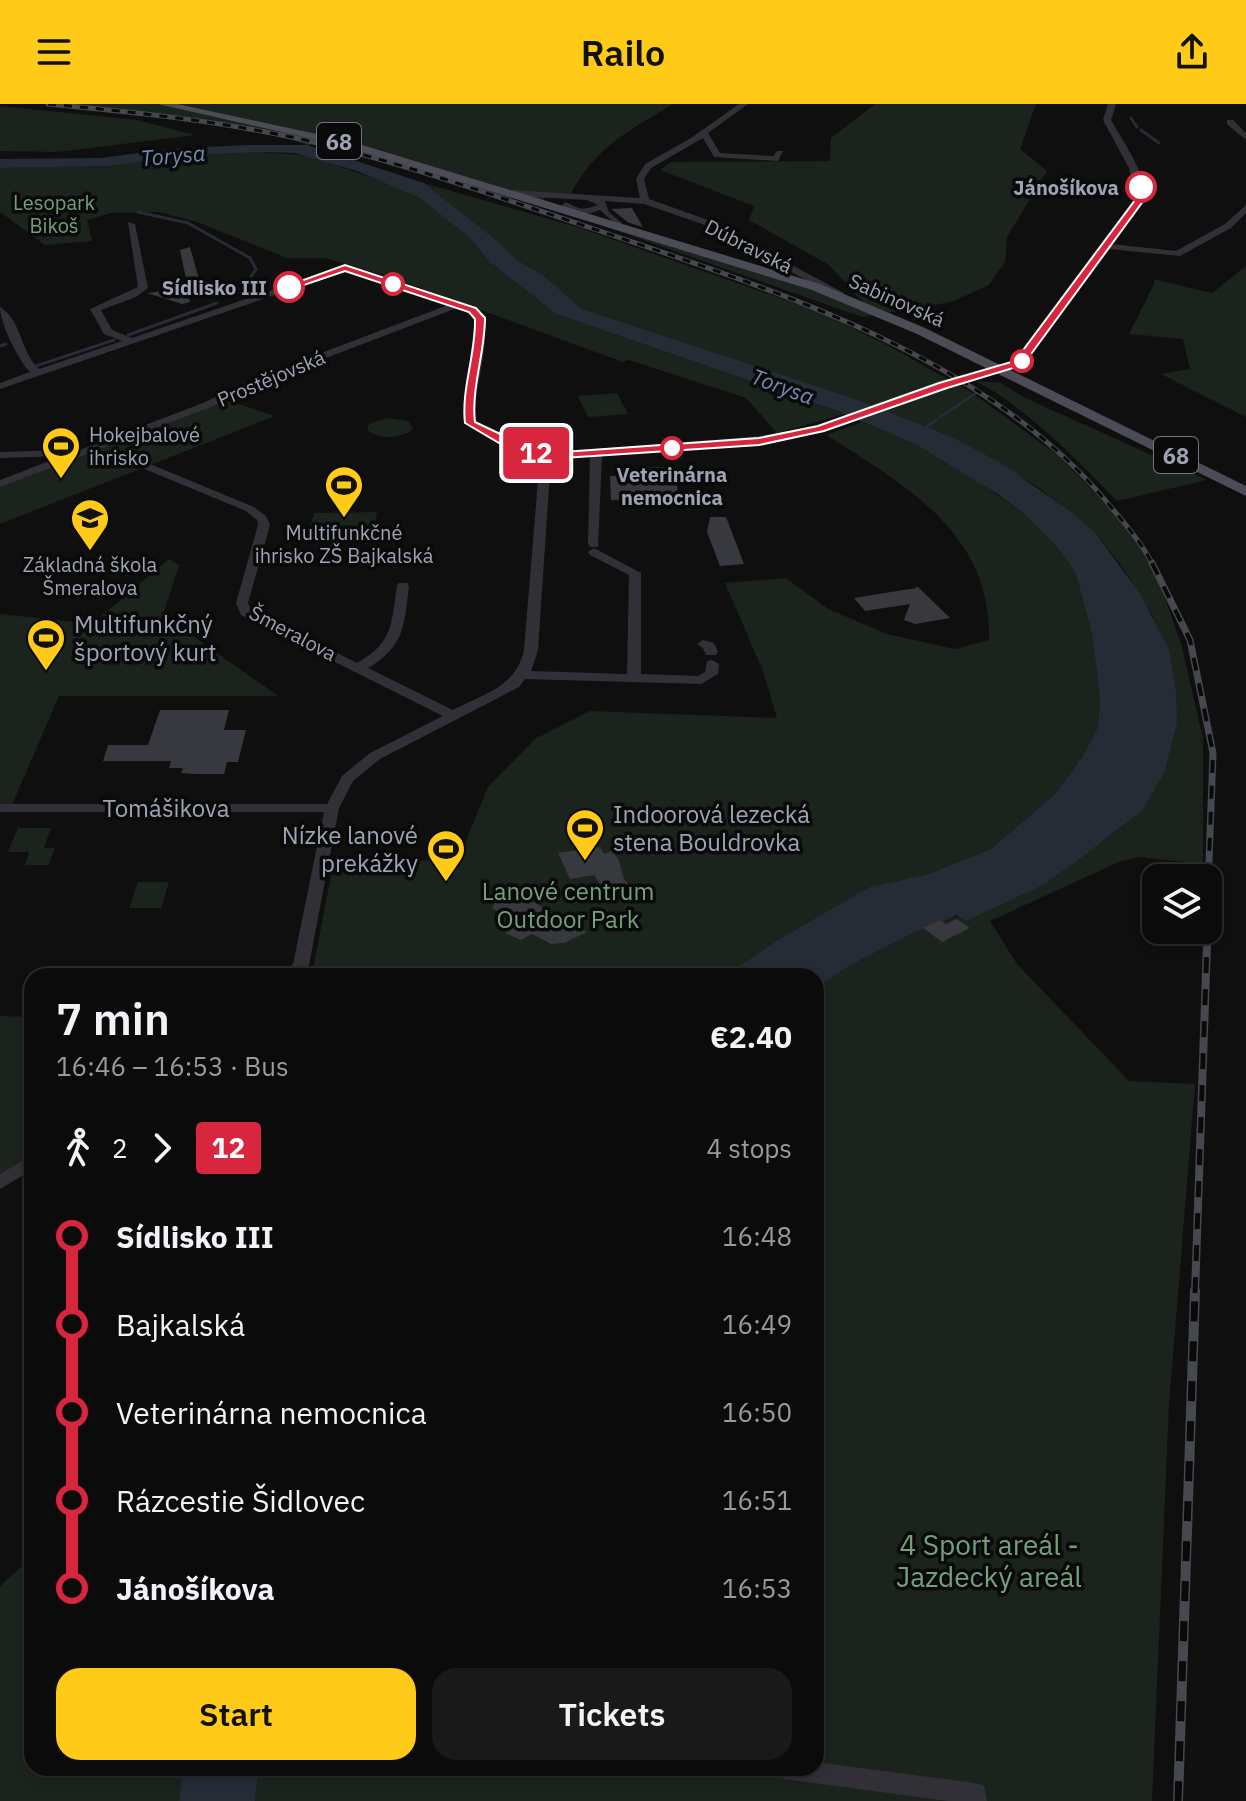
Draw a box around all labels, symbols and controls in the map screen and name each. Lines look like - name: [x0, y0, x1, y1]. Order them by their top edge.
- text: Railo: [581, 29, 665, 76]
- icon: menu: [32, 30, 76, 74]
- icon: share: [1170, 30, 1214, 74]
- road number: 68: [317, 123, 361, 159]
- water label: Torysa: [139, 138, 207, 172]
- marker: Jánošíkova: [1126, 172, 1156, 202]
- place label: Jánošíkova: [1013, 174, 1119, 201]
- park label: Lesopark Bikoš: [13, 189, 95, 239]
- street label: Dúbravská: [701, 212, 798, 280]
- street label: Sabinovská: [845, 267, 949, 333]
- marker: Sídlisko III: [274, 272, 304, 302]
- unlabelled marker: [382, 273, 404, 295]
- place label: Sídlisko III: [162, 274, 267, 301]
- street label: Prostějovská: [213, 343, 329, 413]
- unlabelled marker: [1011, 350, 1033, 372]
- water label: Torysa: [748, 361, 818, 411]
- place label: Hokejbalové ihrisko: [89, 421, 200, 471]
- sports icon: Hokejbalové ihrisko: [40, 425, 82, 480]
- line badge: 12: [500, 427, 572, 479]
- text: 12: [519, 434, 553, 471]
- marker: Veterinárna nemocnica: [661, 437, 683, 459]
- road number: 68: [1154, 437, 1198, 473]
- place label: Veterinárna nemocnica: [617, 461, 727, 511]
- sports icon: Multifunkčné ihrisko ZŠ Bajkalská: [323, 464, 365, 519]
- school or university icon: Základná škola Šmeralova: [69, 497, 111, 552]
- place label: Multifunkčné ihrisko ZŠ Bajkalská: [255, 519, 434, 569]
- place label: Základná škola Šmeralova: [23, 551, 158, 601]
- street label: Šmeralova: [245, 599, 341, 667]
- place label: Multifunkčný športový kurt: [74, 608, 216, 668]
- sports icon: Multifunkčný športový kurt: [25, 617, 67, 672]
- street label: Tomášikova: [103, 792, 230, 824]
- place label: Indoorová lezecká stena Bouldrovka: [613, 798, 810, 858]
- sports icon: Indoorová lezecká stena Bouldrovka: [564, 807, 606, 862]
- place label: Nízke lanové prekážky: [282, 819, 418, 879]
- sports icon: Nízke lanové prekážky: [425, 828, 467, 883]
- map controls: [1142, 864, 1222, 944]
- button: layers: [1142, 864, 1222, 944]
- park label: Lanové centrum Outdoor Park: [482, 875, 654, 935]
- text: 7 min: [56, 990, 170, 1047]
- text: €2.40: [710, 1017, 792, 1056]
- text: 16:46 – 16:53 · Bus: [56, 1049, 289, 1083]
- icon: walk: [56, 1126, 100, 1170]
- icon: forward: [140, 1126, 184, 1170]
- text: 12: [212, 1129, 245, 1166]
- text: 2: [112, 1131, 128, 1165]
- text: 4 stops: [706, 1131, 792, 1165]
- text: Sídlisko III: [116, 1217, 274, 1256]
- text: 16:48: [722, 1219, 792, 1253]
- text: Bajkalská: [116, 1305, 245, 1344]
- text: 16:49: [722, 1307, 792, 1341]
- text: Veterinárna nemocnica: [116, 1393, 427, 1432]
- text: 16:50: [722, 1395, 792, 1429]
- text: Rázcestie Šidlovec: [116, 1481, 365, 1520]
- text: 16:51: [722, 1483, 792, 1517]
- park label: 4 Sport areál - Jazdecký areál: [896, 1526, 1082, 1595]
- text: Jánošíkova: [116, 1569, 274, 1608]
- text: 16:53: [722, 1571, 792, 1605]
- button: Start: [56, 1668, 416, 1760]
- button: Tickets: [432, 1668, 792, 1760]

